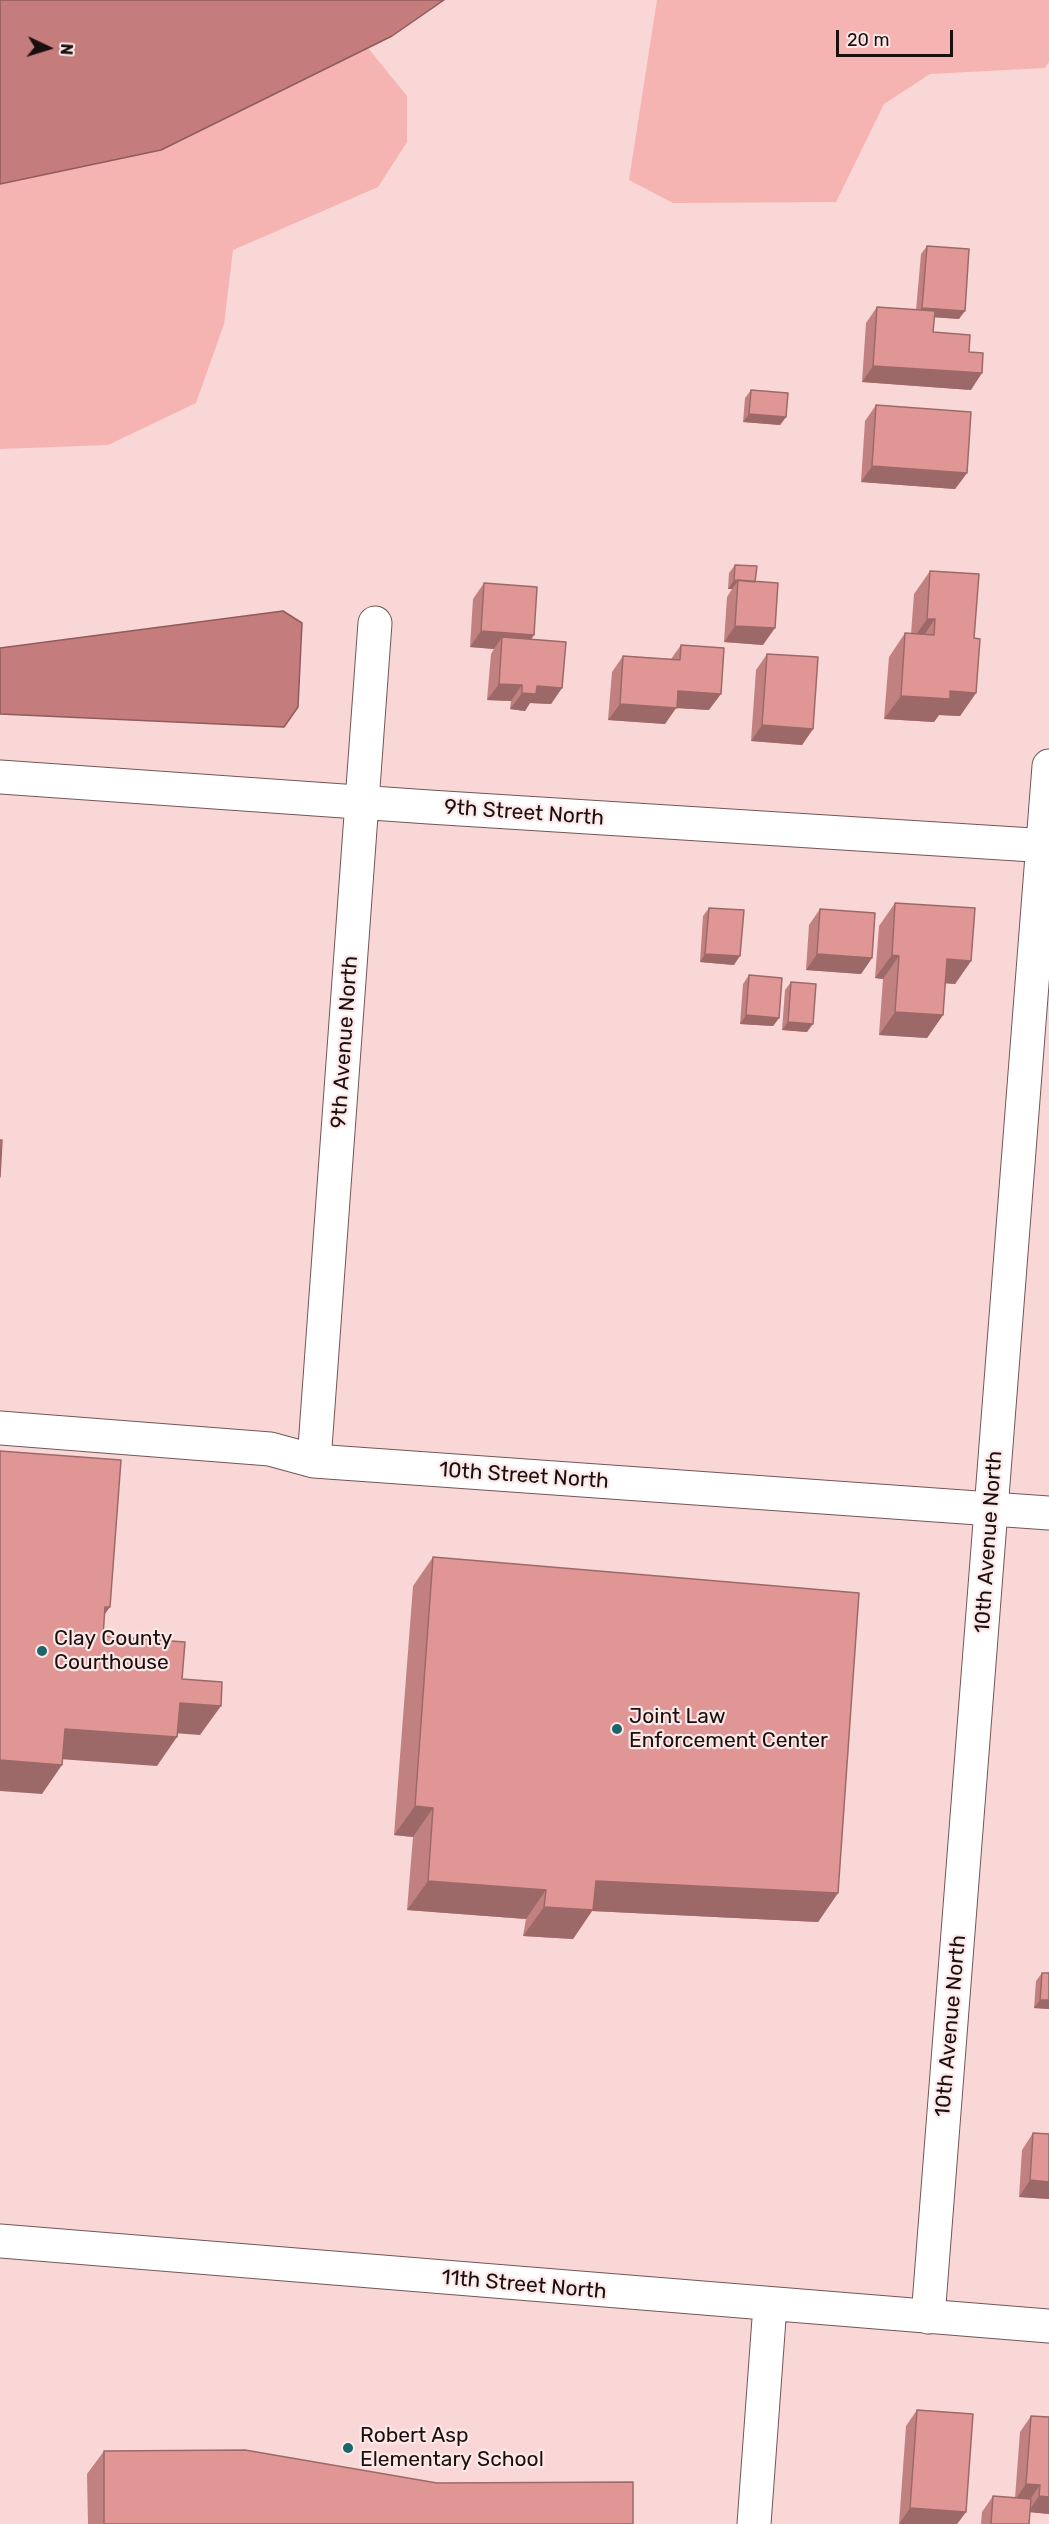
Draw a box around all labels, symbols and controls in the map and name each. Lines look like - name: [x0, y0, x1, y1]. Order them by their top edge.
- north arrow: [18, 18, 78, 78]
- scale bar: [839, 18, 956, 56]
- text: 20 m: [847, 29, 889, 51]
- text: N: [57, 43, 76, 56]
- street label: 9th Street North: [443, 795, 605, 831]
- street label: 9th Avenue North: [326, 955, 364, 1129]
- street label: 10th Avenue North: [970, 1450, 1008, 1634]
- street label: 10th Street North: [438, 1458, 610, 1494]
- place label: Clay County Courthouse: [54, 1626, 172, 1676]
- marker: Clay County Courthouse: [35, 1644, 49, 1658]
- place label: Joint Law Enforcement Center: [629, 1704, 828, 1754]
- marker: Joint Law Enforcement Center: [610, 1722, 624, 1736]
- street label: 10th Avenue North: [930, 1934, 972, 2118]
- street label: 11th Street North: [440, 2265, 608, 2305]
- place label: Robert Asp Elementary School: [360, 2423, 544, 2473]
- marker: Robert Asp Elementary School: [341, 2441, 355, 2455]

